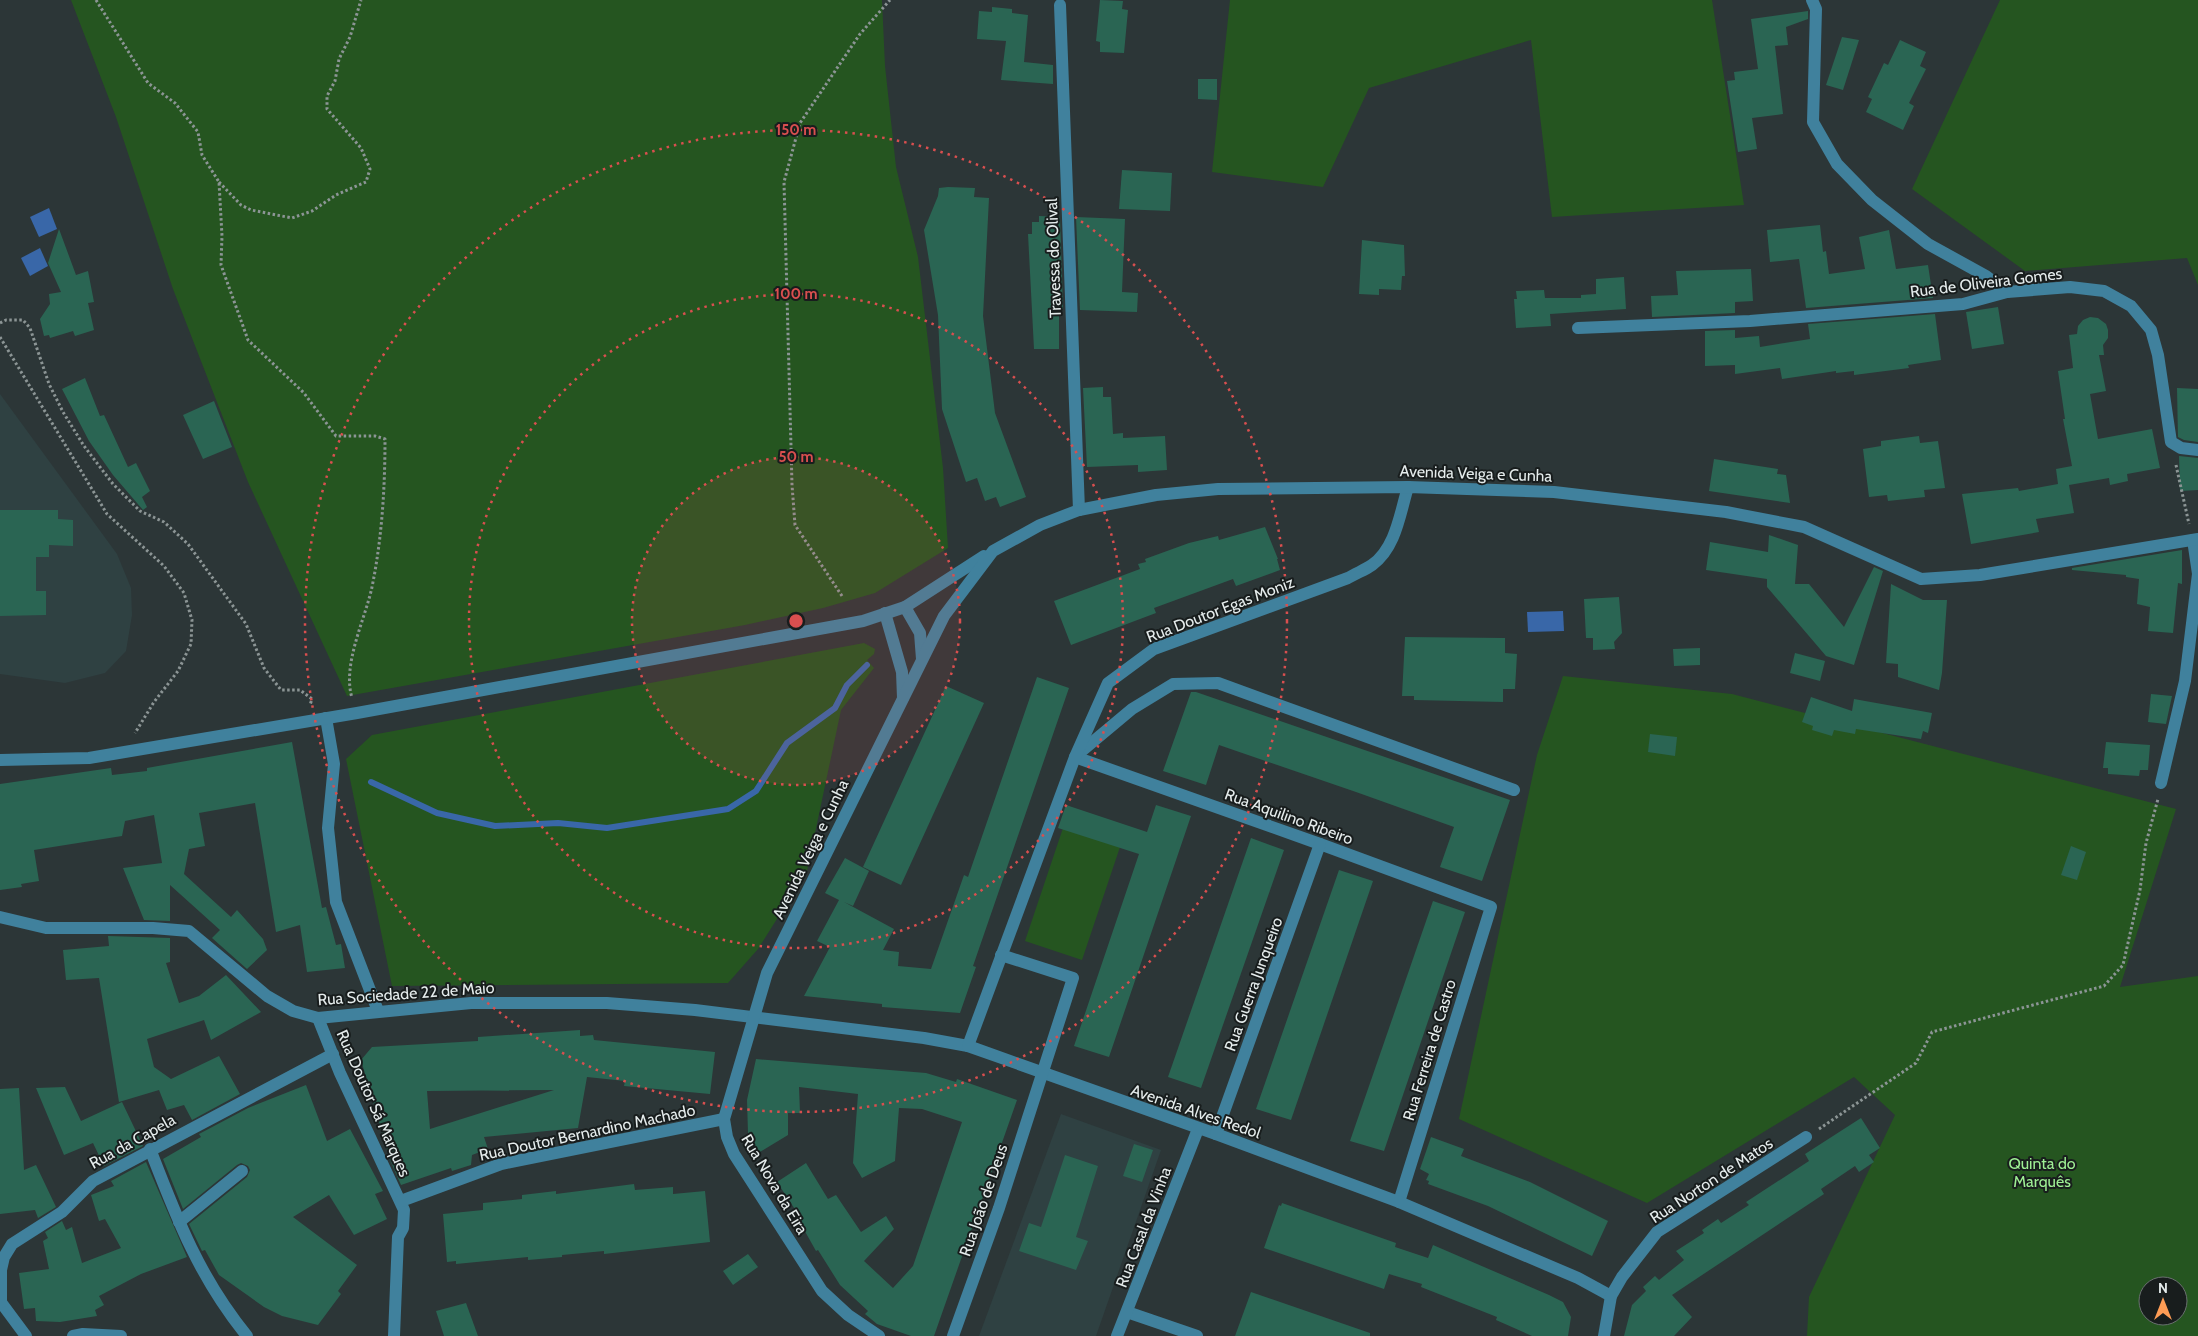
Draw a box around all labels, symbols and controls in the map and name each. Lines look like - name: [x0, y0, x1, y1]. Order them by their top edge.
- text: 150 m: [776, 121, 816, 139]
- street label: Travessa do Olival: [1042, 198, 1065, 318]
- street label: Rua de Oliveira Gomes: [1909, 264, 2064, 301]
- text: 100 m: [774, 285, 818, 303]
- text: 50 m: [778, 448, 814, 466]
- street label: Avenida Veiga e Cunha: [1399, 461, 1553, 486]
- street label: Rua Doutor Egas Moniz: [1144, 572, 1297, 646]
- centre of rings: [787, 612, 805, 630]
- street label: Avenida Veiga e Cunha: [768, 776, 853, 922]
- street label: Rua Aquilino Ribeiro: [1222, 784, 1356, 849]
- street label: Rua Guerra Junqueiro: [1220, 914, 1287, 1054]
- street label: Rua Ferreira de Castro: [1399, 977, 1460, 1123]
- street label: Rua Sociedade 22 de Maio: [317, 978, 495, 1009]
- street label: Rua Doutor Sá Marques: [333, 1027, 415, 1180]
- street label: Avenida Alves Redol: [1128, 1080, 1264, 1143]
- street label: Rua Doutor Bernardino Machado: [477, 1100, 697, 1165]
- street label: Rua da Capela: [86, 1110, 179, 1173]
- street label: Rua Nova da Eira: [737, 1131, 812, 1238]
- street label: Rua Norton de Matos: [1646, 1133, 1777, 1227]
- street label: Rua João de Deus: [955, 1141, 1012, 1259]
- park label: Quinta do Marquês: [2008, 1154, 2076, 1191]
- street label: Rua Casal da Vinha: [1112, 1164, 1175, 1290]
- north arrow: [2138, 1276, 2188, 1326]
- text: N: [2158, 1279, 2168, 1297]

